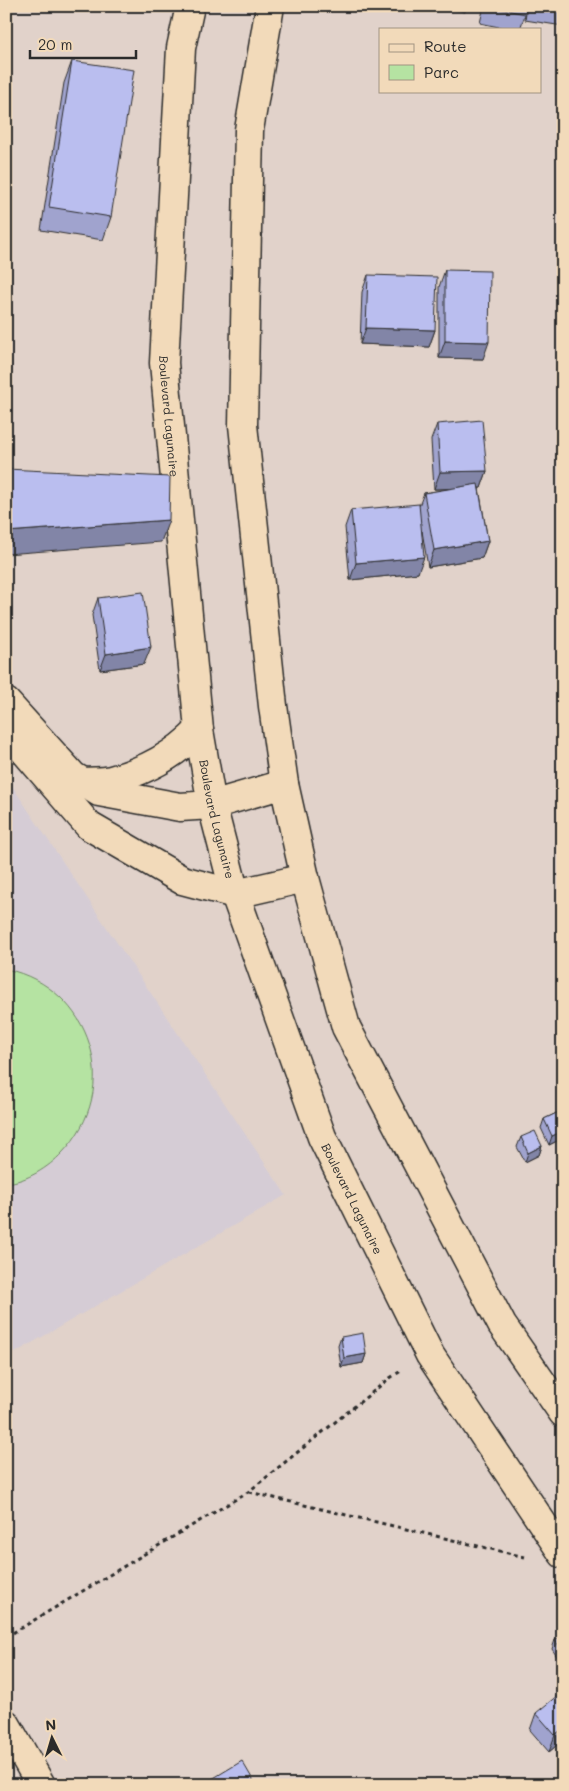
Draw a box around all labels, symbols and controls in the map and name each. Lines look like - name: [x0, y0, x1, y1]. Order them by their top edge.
- scale bar: [30, 28, 136, 60]
- legend: [379, 28, 542, 92]
- text: 20 m: [38, 34, 72, 54]
- text: Route: [424, 36, 467, 56]
- text: Parc: [424, 62, 459, 82]
- street label: Boulevard Lagunaire: [156, 355, 183, 478]
- street label: Boulevard Lagunaire: [196, 758, 239, 880]
- street label: Boulevard Lagunaire: [318, 1141, 387, 1257]
- north arrow: [28, 1714, 78, 1764]
- text: N: [45, 1715, 57, 1734]

